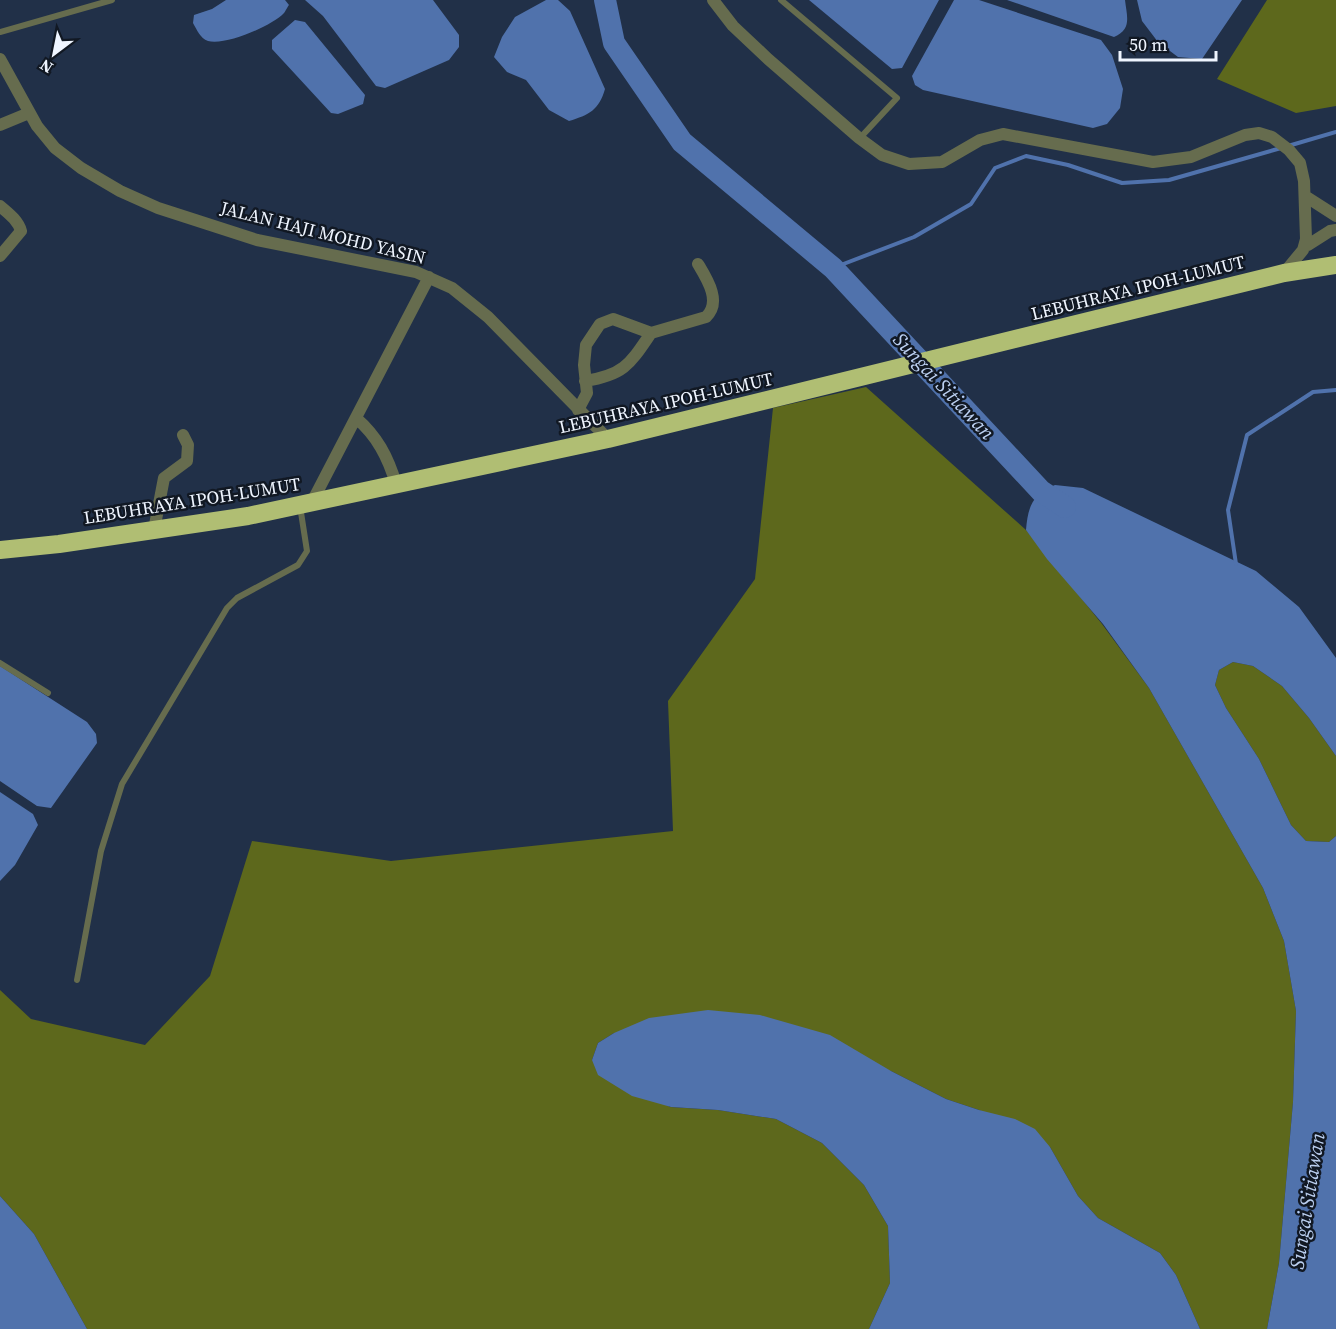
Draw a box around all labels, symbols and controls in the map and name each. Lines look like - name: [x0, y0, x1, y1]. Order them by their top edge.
- north arrow: [24, 24, 84, 84]
- scale bar: [1120, 24, 1216, 62]
- text: 50 m: [1129, 32, 1167, 57]
- text: N: [35, 54, 57, 79]
- street label: JALAN HAJI MOHD YASIN: [217, 195, 428, 270]
- street label: LEBUHRAYA IPOH-LUMUT: [1029, 249, 1247, 326]
- water label: Sungai Sitiawan: [887, 326, 1002, 446]
- street label: LEBUHRAYA IPOH-LUMUT: [556, 366, 776, 439]
- street label: LEBUHRAYA IPOH-LUMUT: [82, 471, 302, 530]
- water label: Sungai Sitiawan: [1282, 1130, 1332, 1271]

